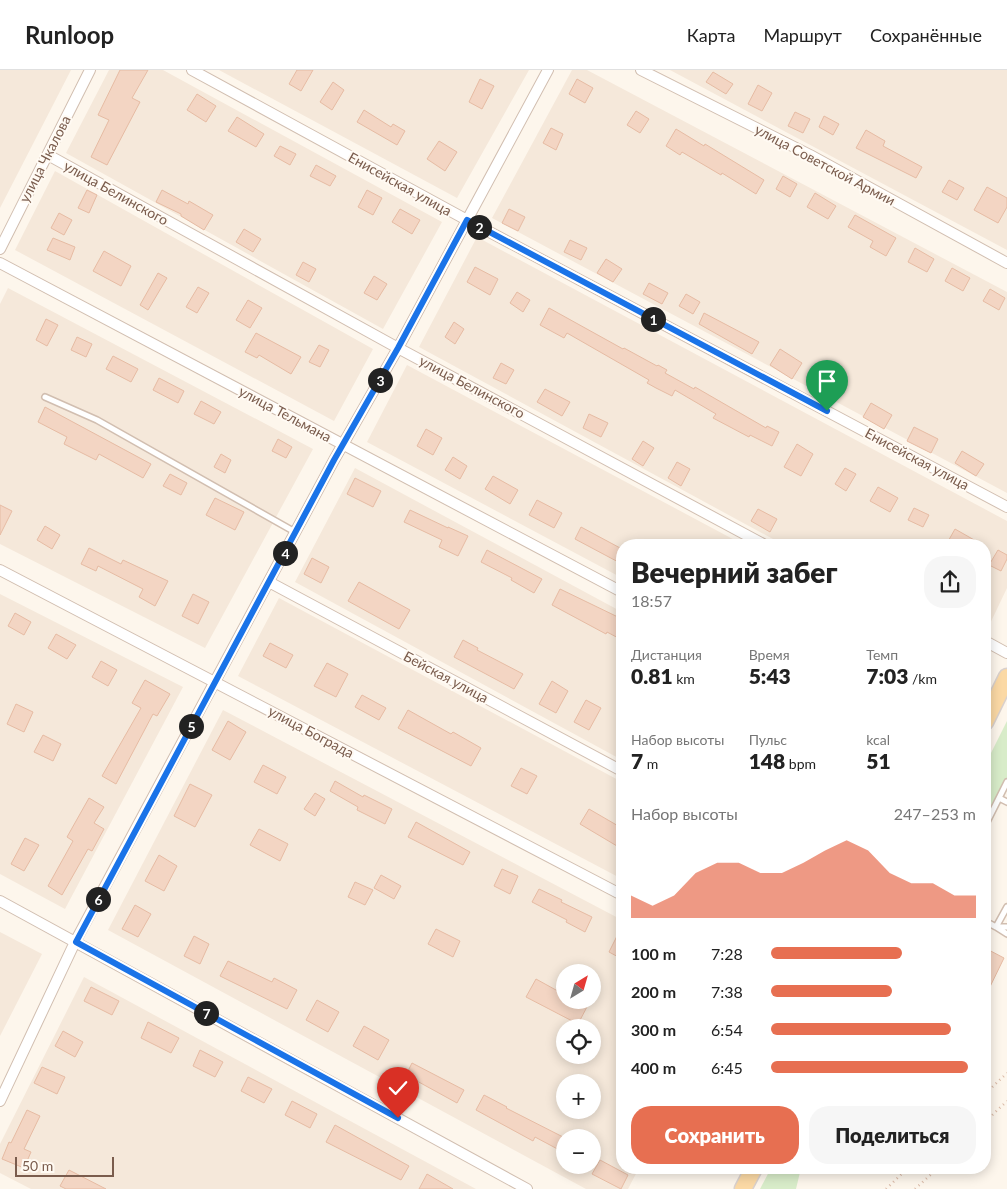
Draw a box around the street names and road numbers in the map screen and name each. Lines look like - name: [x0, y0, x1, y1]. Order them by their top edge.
- street label: улица Чкалова: [15, 112, 74, 205]
- street label: улица Советской Армии: [752, 120, 898, 209]
- street label: Енисейская улица: [346, 148, 455, 219]
- street label: улица Белинского: [61, 157, 172, 228]
- street label: улица Белинского: [417, 352, 528, 422]
- street label: улица Тельмана: [236, 382, 334, 445]
- street label: Енисейская улица: [862, 424, 972, 493]
- street label: Бейская улица: [401, 647, 492, 706]
- street label: улица Бограда: [265, 702, 357, 761]

